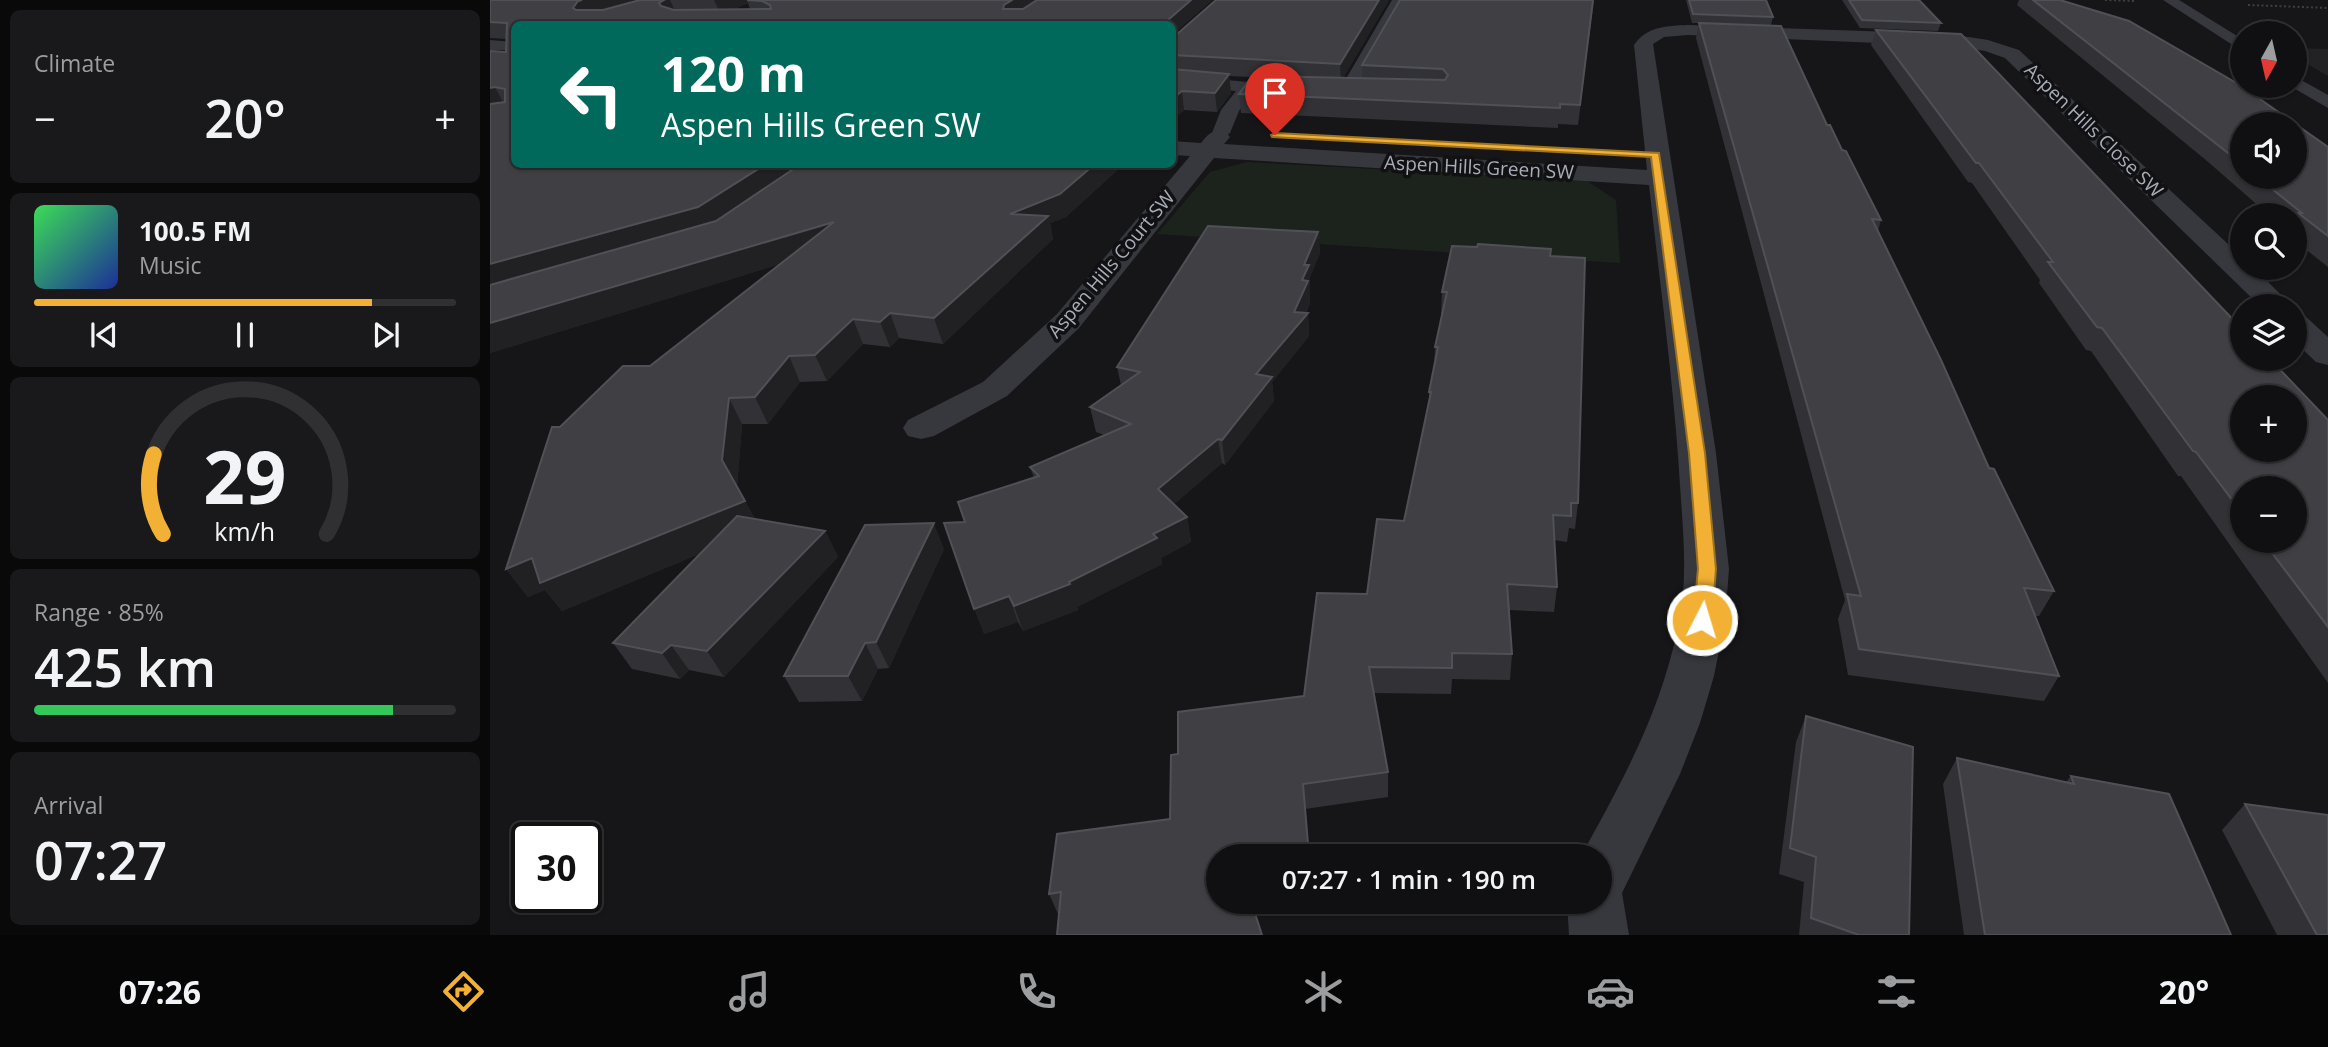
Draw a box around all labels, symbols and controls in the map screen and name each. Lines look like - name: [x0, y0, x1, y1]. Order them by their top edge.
- north arrow: [2230, 21, 2306, 98]
- map controls: [2230, 21, 2307, 553]
- text: 120 m: [661, 40, 806, 106]
- text: Climate: [34, 47, 115, 79]
- icon: left: [546, 49, 637, 140]
- street label: Aspen Hills Close SW: [2019, 57, 2169, 203]
- pin: [1245, 63, 1305, 135]
- icon: arrive: [1256, 74, 1294, 112]
- text: 20°: [204, 82, 286, 153]
- text: −: [34, 92, 56, 144]
- text: +: [434, 92, 456, 144]
- text: Aspen Hills Green SW: [661, 103, 981, 146]
- button: sound: [2230, 112, 2307, 189]
- street label: Aspen Hills Green SW: [1384, 149, 1575, 185]
- street label: Aspen Hills Court SW: [1042, 185, 1181, 343]
- button: search: [2230, 203, 2307, 280]
- text: 100.5 FM: [139, 213, 251, 249]
- text: Music: [139, 249, 202, 281]
- button: layers: [2230, 294, 2307, 371]
- icon: previous: [85, 316, 123, 354]
- icon: pause: [226, 316, 264, 354]
- icon: next: [367, 316, 405, 354]
- button: +: [2230, 385, 2307, 462]
- text: 29: [203, 426, 287, 525]
- button: −: [2230, 476, 2307, 553]
- text: km/h: [215, 513, 275, 547]
- position arrow: [1665, 583, 1739, 657]
- text: Range · 85%: [34, 596, 164, 628]
- text: 425 km: [34, 631, 216, 702]
- text: Arrival: [34, 789, 103, 821]
- speed limit sign: 30: [511, 822, 602, 913]
- text: 07:27: [34, 824, 167, 895]
- text: 07:27 · 1 min · 190 m: [1282, 861, 1536, 897]
- icon: directions: [439, 967, 488, 1016]
- icon: music: [725, 967, 774, 1016]
- icon: phone: [1012, 967, 1061, 1016]
- icon: climate: [1299, 967, 1348, 1016]
- icon: car: [1586, 967, 1635, 1016]
- icon: filters: [1872, 967, 1921, 1016]
- text: 07:26: [119, 970, 201, 1013]
- text: 20°: [2159, 970, 2209, 1013]

